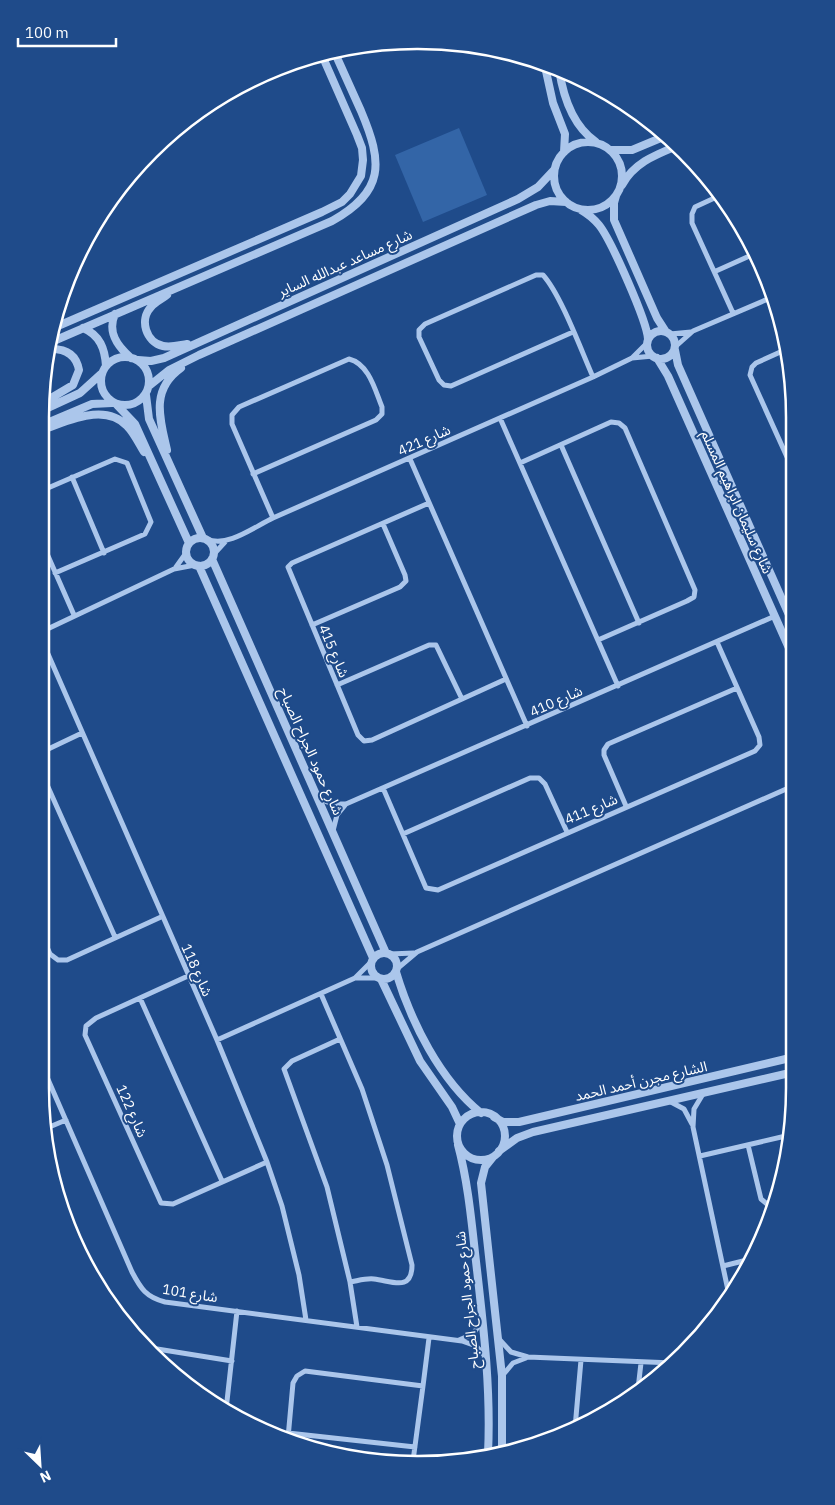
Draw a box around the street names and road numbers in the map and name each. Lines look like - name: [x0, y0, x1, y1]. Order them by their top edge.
- street label: شارع مساعد عبدالله الساير: [274, 225, 416, 303]
- street label: شارع 421: [395, 420, 454, 461]
- street label: شارع سليمان ابراهيم المسلم: [695, 427, 777, 577]
- street label: شارع 415: [313, 622, 353, 681]
- street label: شارع 410: [527, 681, 586, 722]
- street label: شارع حمود الجراح الصباح: [273, 684, 347, 819]
- street label: شارع 411: [562, 790, 621, 830]
- street label: شارع 118: [176, 941, 217, 1000]
- street label: الشارع مجرن أحمد الحمد: [573, 1057, 709, 1107]
- street label: شارع 122: [111, 1082, 152, 1141]
- street label: شارع حمود الجراح الصباح: [451, 1230, 485, 1370]
- street label: شارع 101: [161, 1280, 219, 1308]

